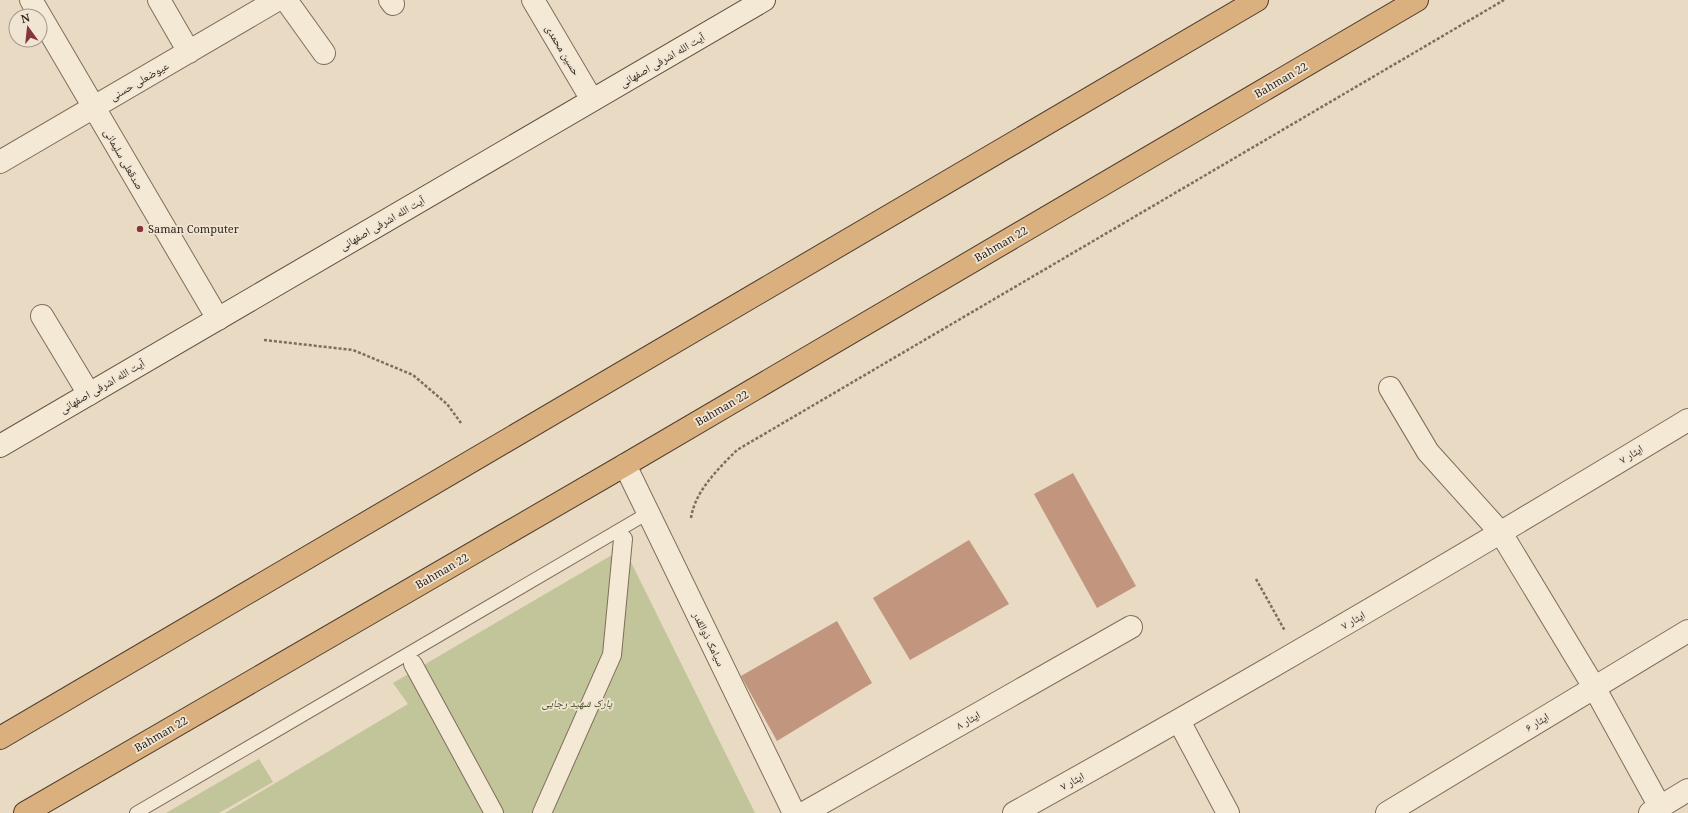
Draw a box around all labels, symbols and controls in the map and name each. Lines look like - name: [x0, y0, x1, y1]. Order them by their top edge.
- north arrow: [8, 8, 48, 48]
- text: N: [19, 9, 32, 26]
- street label: حسین محمدی: [542, 22, 584, 78]
- street label: آیت الله اشرفی اصفهانی: [616, 29, 707, 90]
- street label: عیوضعلی حسنی: [106, 57, 171, 104]
- street label: Bahman 22: [1251, 58, 1310, 101]
- street label: صدقعلی سلیمانی: [101, 126, 148, 192]
- street label: آیت الله اشرفی اصفهانی: [336, 192, 427, 253]
- place label: Saman Computer: [148, 221, 240, 236]
- street label: Bahman 22: [971, 222, 1030, 265]
- marker: Saman Computer: [135, 224, 145, 234]
- street label: آیت الله اشرفی اصفهانی: [56, 355, 147, 416]
- street label: Bahman 22: [692, 386, 751, 429]
- street label: ایثار ۷: [1616, 441, 1645, 466]
- street label: Bahman 22: [412, 549, 471, 592]
- street label: ایثار ۷: [1338, 607, 1367, 632]
- street label: سیامک ذوالقدر: [689, 608, 729, 668]
- park label: پارک شهید رجایی: [542, 695, 612, 710]
- street label: ایثار ۸: [953, 707, 982, 732]
- street label: ایثار ۶: [1522, 709, 1551, 734]
- street label: Bahman 22: [131, 712, 190, 755]
- street label: ایثار ۷: [1057, 768, 1086, 793]

